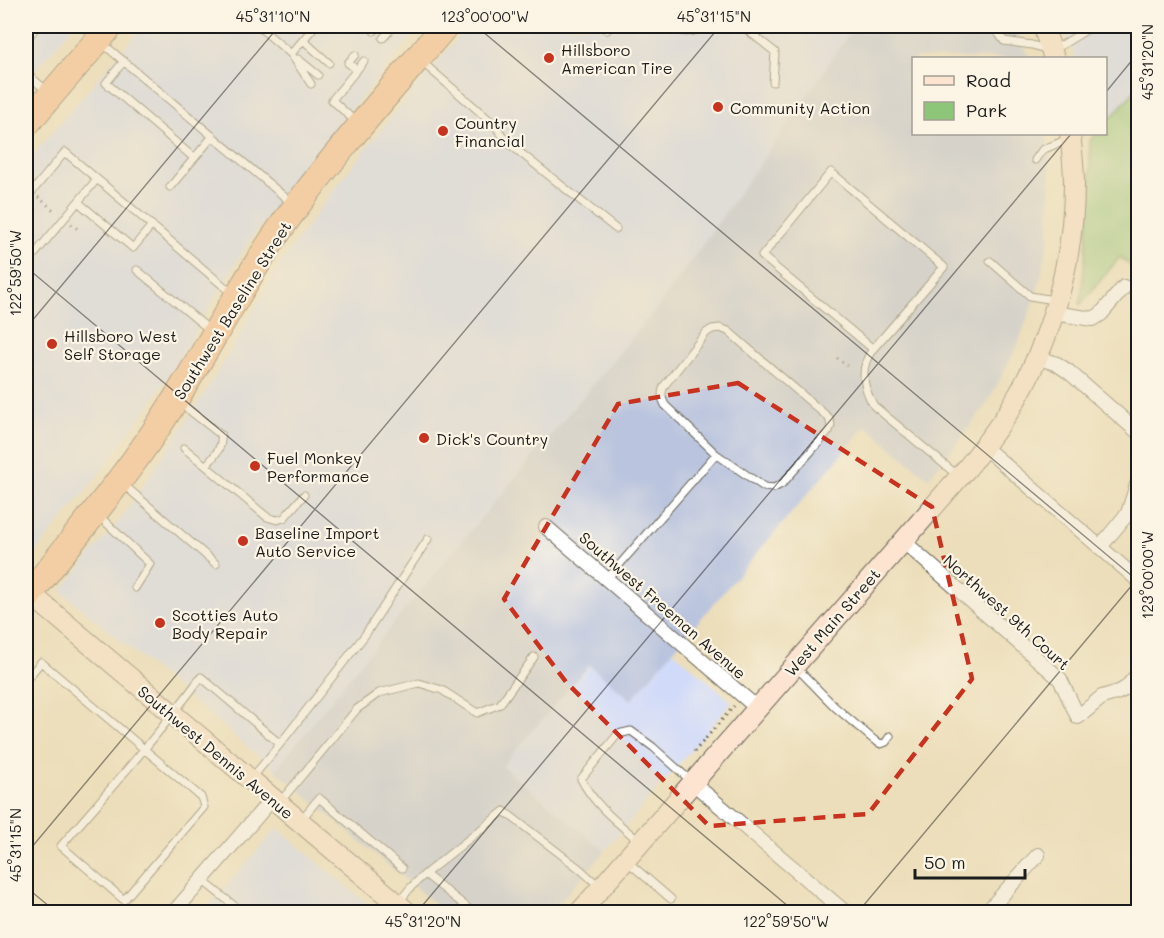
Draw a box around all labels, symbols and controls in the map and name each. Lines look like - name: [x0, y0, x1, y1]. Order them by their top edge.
- text: 45°31'10"N: [236, 6, 310, 26]
- text: 123°00'00"W: [441, 6, 529, 26]
- text: 45°31'15"N: [677, 6, 751, 26]
- text: 45°31'20"N: [1137, 24, 1157, 100]
- place label: Hillsboro American Tire: [561, 39, 673, 78]
- marker: Hillsboro American Tire: [542, 51, 556, 65]
- legend: [912, 57, 1107, 135]
- text: Road: [966, 68, 1011, 92]
- place label: Community Action: [730, 97, 870, 118]
- text: Park: [966, 98, 1007, 122]
- marker: Community Action: [711, 100, 725, 114]
- place label: Country Financial: [455, 112, 525, 151]
- marker: Country Financial: [436, 124, 450, 138]
- street label: Southwest Baseline Street: [168, 217, 296, 403]
- text: 122°59'50"W: [5, 230, 25, 316]
- place label: Hillsboro West Self Storage: [64, 325, 177, 364]
- marker: Hillsboro West Self Storage: [45, 337, 59, 351]
- place label: Dick's Country: [436, 428, 548, 449]
- marker: Dick's Country: [417, 431, 431, 445]
- place label: Fuel Monkey Performance: [267, 447, 369, 486]
- marker: Fuel Monkey Performance: [248, 459, 262, 473]
- place label: Baseline Import Auto Service: [255, 522, 380, 561]
- street label: Southwest Freeman Avenue: [575, 527, 751, 683]
- text: 123°00'00"W: [1137, 531, 1157, 619]
- marker: Baseline Import Auto Service: [236, 534, 250, 548]
- street label: Northwest 9th Court: [939, 550, 1075, 674]
- street label: West Main Street: [779, 564, 885, 680]
- place label: Scotties Auto Body Repair: [172, 604, 278, 643]
- marker: Scotties Auto Body Repair: [153, 616, 167, 630]
- street label: Southwest Dennis Avenue: [134, 681, 298, 823]
- text: 45°31'15"N: [5, 808, 25, 882]
- scale bar: [915, 842, 1024, 880]
- text: 50 m: [924, 850, 966, 874]
- text: 45°31'20"N: [385, 911, 461, 931]
- text: 122°59'50"W: [743, 911, 829, 931]

